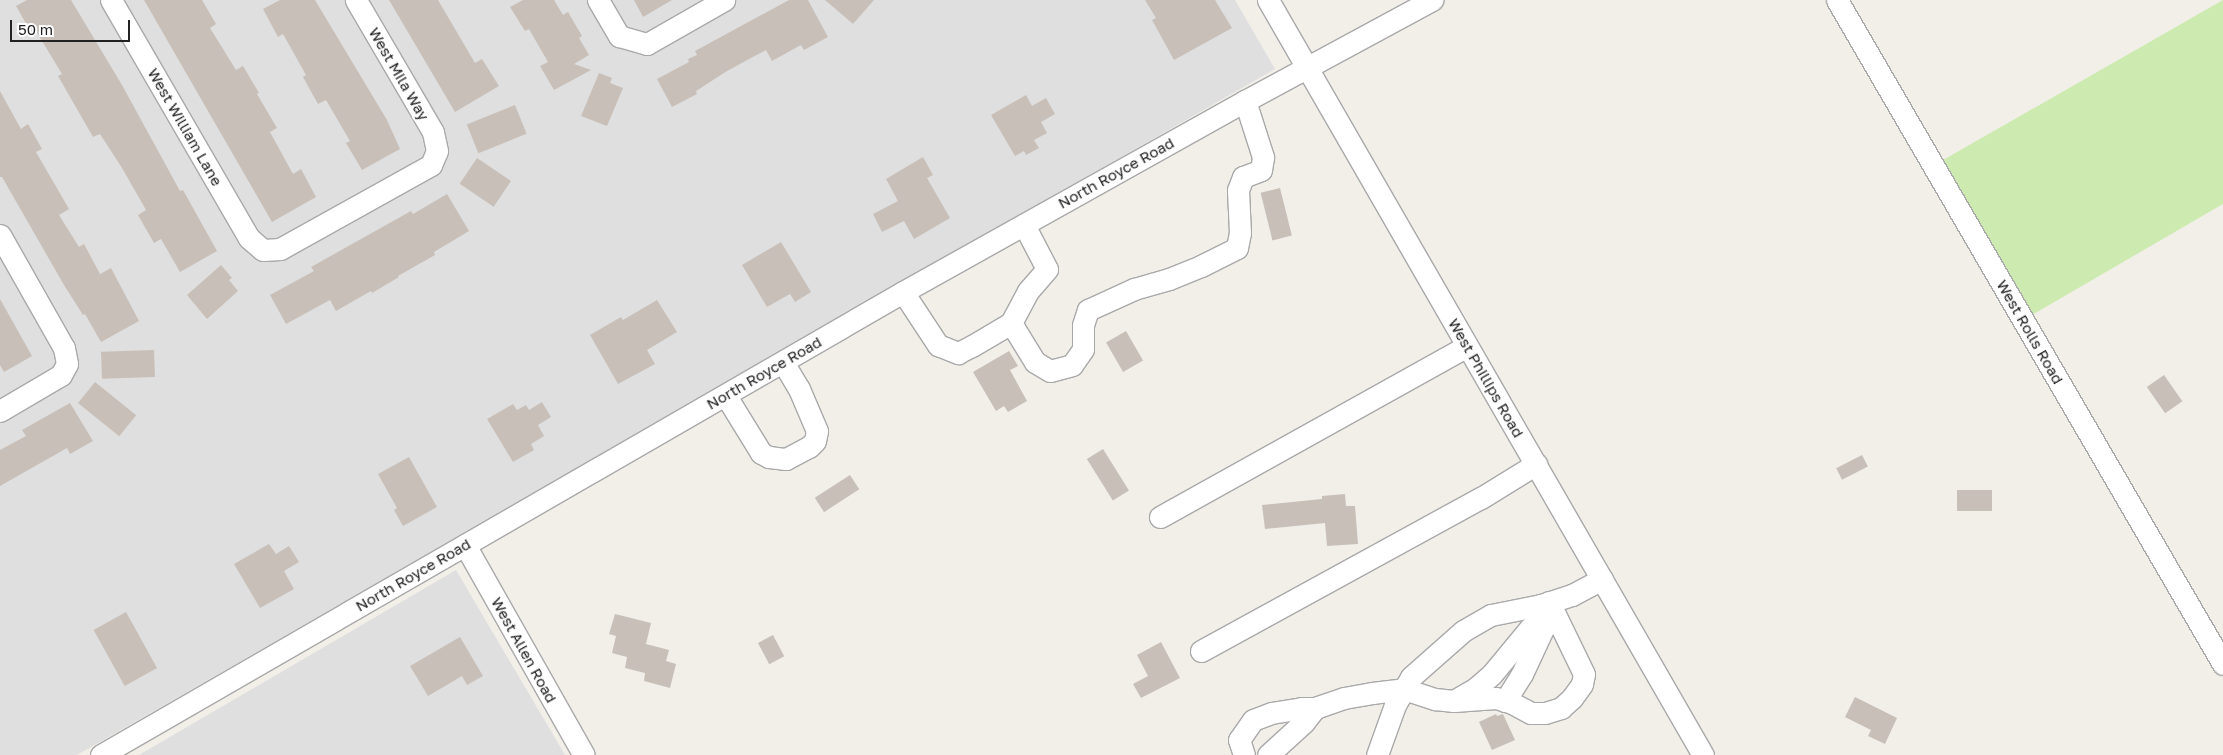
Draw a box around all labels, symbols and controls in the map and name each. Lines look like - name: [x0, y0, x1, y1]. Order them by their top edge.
- scale bar: [12, 10, 132, 42]
- text: 50 m: [18, 20, 53, 38]
- street label: West Mila Way: [365, 24, 433, 124]
- street label: West William Lane: [144, 65, 226, 189]
- street label: North Royce Road: [1055, 134, 1177, 212]
- street label: West Rolls Road: [1993, 277, 2067, 387]
- street label: West Phillips Road: [1445, 315, 1527, 441]
- street label: North Royce Road: [703, 333, 825, 413]
- street label: North Royce Road: [352, 535, 474, 615]
- street label: West Allen Road: [488, 594, 560, 706]

